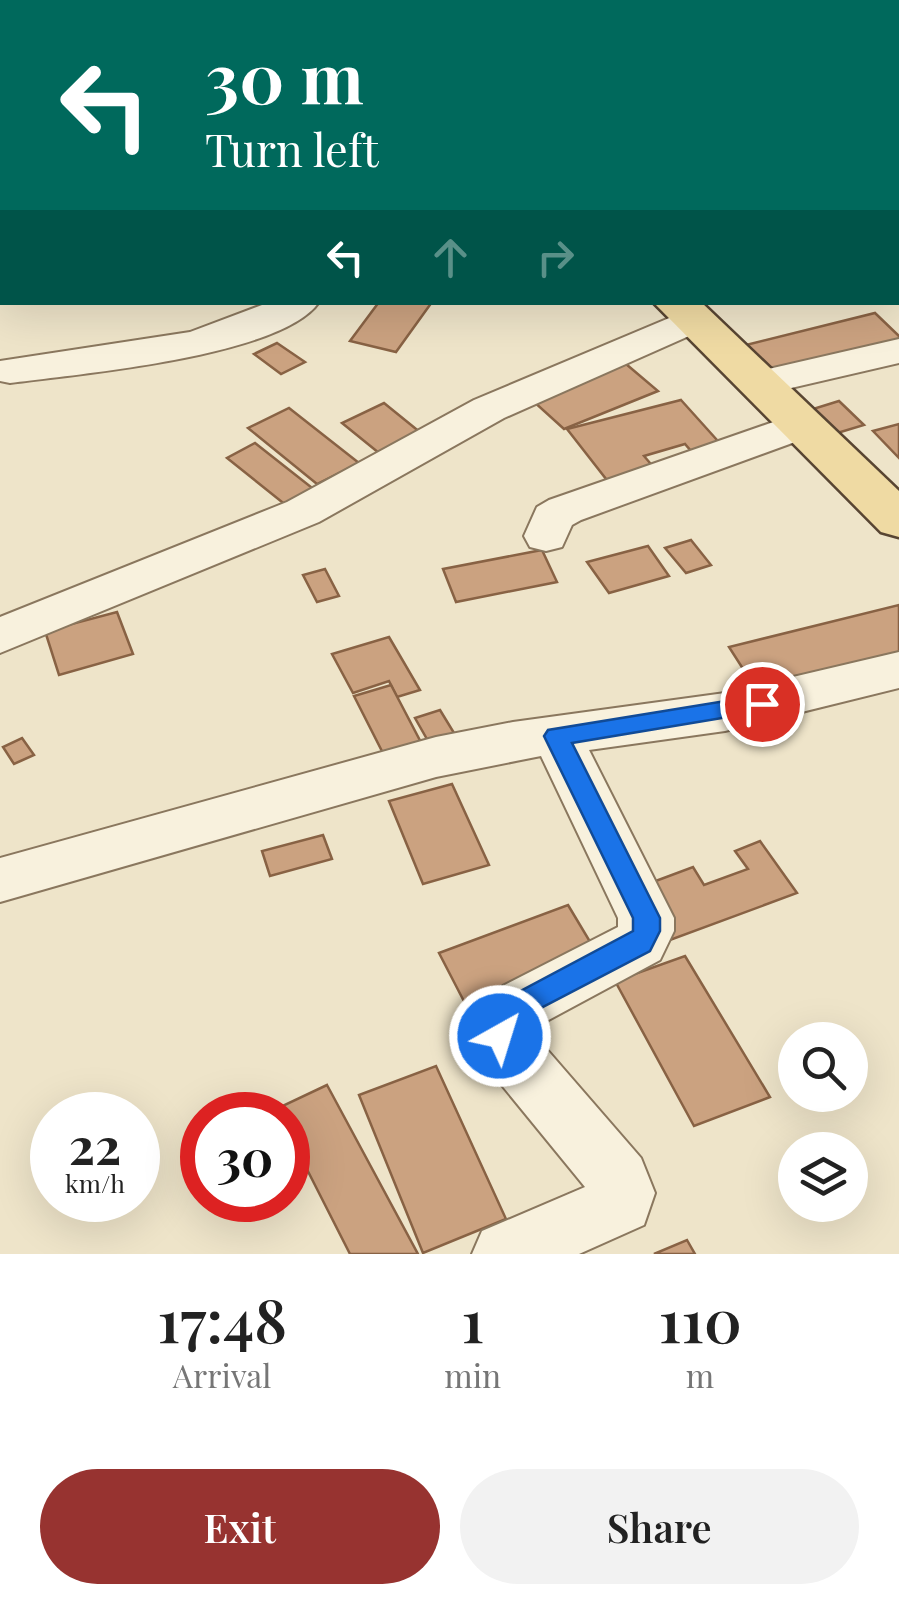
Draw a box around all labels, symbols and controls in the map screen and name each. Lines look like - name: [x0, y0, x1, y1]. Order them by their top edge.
- text: 30 m: [205, 28, 364, 122]
- icon: left: [40, 40, 170, 170]
- text: Turn left: [205, 118, 379, 178]
- icon: left: [318, 230, 373, 285]
- icon: ahead: [423, 230, 478, 285]
- icon: right: [528, 230, 583, 285]
- pin: [720, 662, 805, 747]
- icon: arrive: [735, 677, 790, 732]
- position arrow: [448, 984, 552, 1088]
- map controls: [778, 1022, 868, 1222]
- button: search: [778, 1022, 868, 1112]
- speed limit sign: 30: [180, 1092, 310, 1222]
- text: 22: [69, 1111, 121, 1178]
- button: layers: [778, 1132, 868, 1222]
- text: km/h: [65, 1166, 125, 1199]
- text: 17:48: [157, 1278, 287, 1358]
- text: 1: [461, 1278, 484, 1358]
- text: 110: [658, 1278, 742, 1358]
- text: Arrival: [173, 1353, 271, 1396]
- text: min: [444, 1353, 501, 1396]
- text: m: [686, 1353, 714, 1396]
- button: Exit: [40, 1469, 440, 1584]
- button: Share: [460, 1469, 859, 1584]

